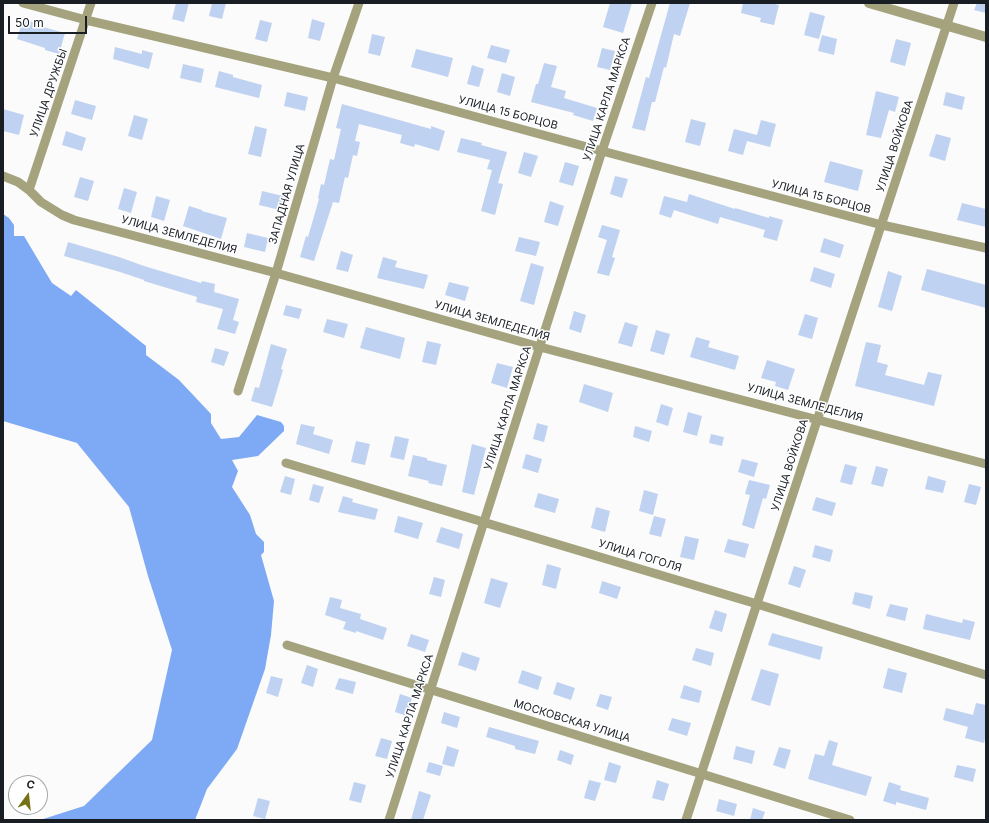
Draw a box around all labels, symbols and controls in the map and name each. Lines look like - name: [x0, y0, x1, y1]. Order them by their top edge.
- scale bar: [10, 8, 89, 34]
- text: 50 m: [15, 15, 44, 30]
- street label: УЛИЦА КАРЛА МАРКСА: [581, 35, 633, 163]
- street label: УЛИЦА ДРУЖБЫ: [28, 47, 70, 139]
- street label: УЛИЦА 15 БОРЦОВ: [457, 93, 559, 133]
- street label: УЛИЦА ВОЙКОВА: [874, 98, 916, 194]
- street label: ЗАПАДНАЯ УЛИЦА: [266, 142, 308, 246]
- street label: УЛИЦА 15 БОРЦОВ: [770, 177, 872, 217]
- street label: УЛИЦА ЗЕМЛЕДЕЛИЯ: [120, 213, 238, 257]
- street label: УЛИЦА ЗЕМЛЕДЕЛИЯ: [433, 298, 551, 344]
- street label: УЛИЦА КАРЛА МАРКСА: [482, 344, 534, 472]
- street label: УЛИЦА ЗЕМЛЕДЕЛИЯ: [746, 381, 864, 425]
- street label: УЛИЦА ВОЙКОВА: [769, 417, 811, 513]
- street label: УЛИЦА ГОГОЛЯ: [597, 537, 683, 575]
- street label: УЛИЦА КАРЛА МАРКСА: [384, 652, 436, 780]
- street label: МОСКОВСКАЯ УЛИЦА: [512, 697, 632, 745]
- north arrow: [8, 775, 48, 815]
- text: С: [25, 777, 37, 792]

